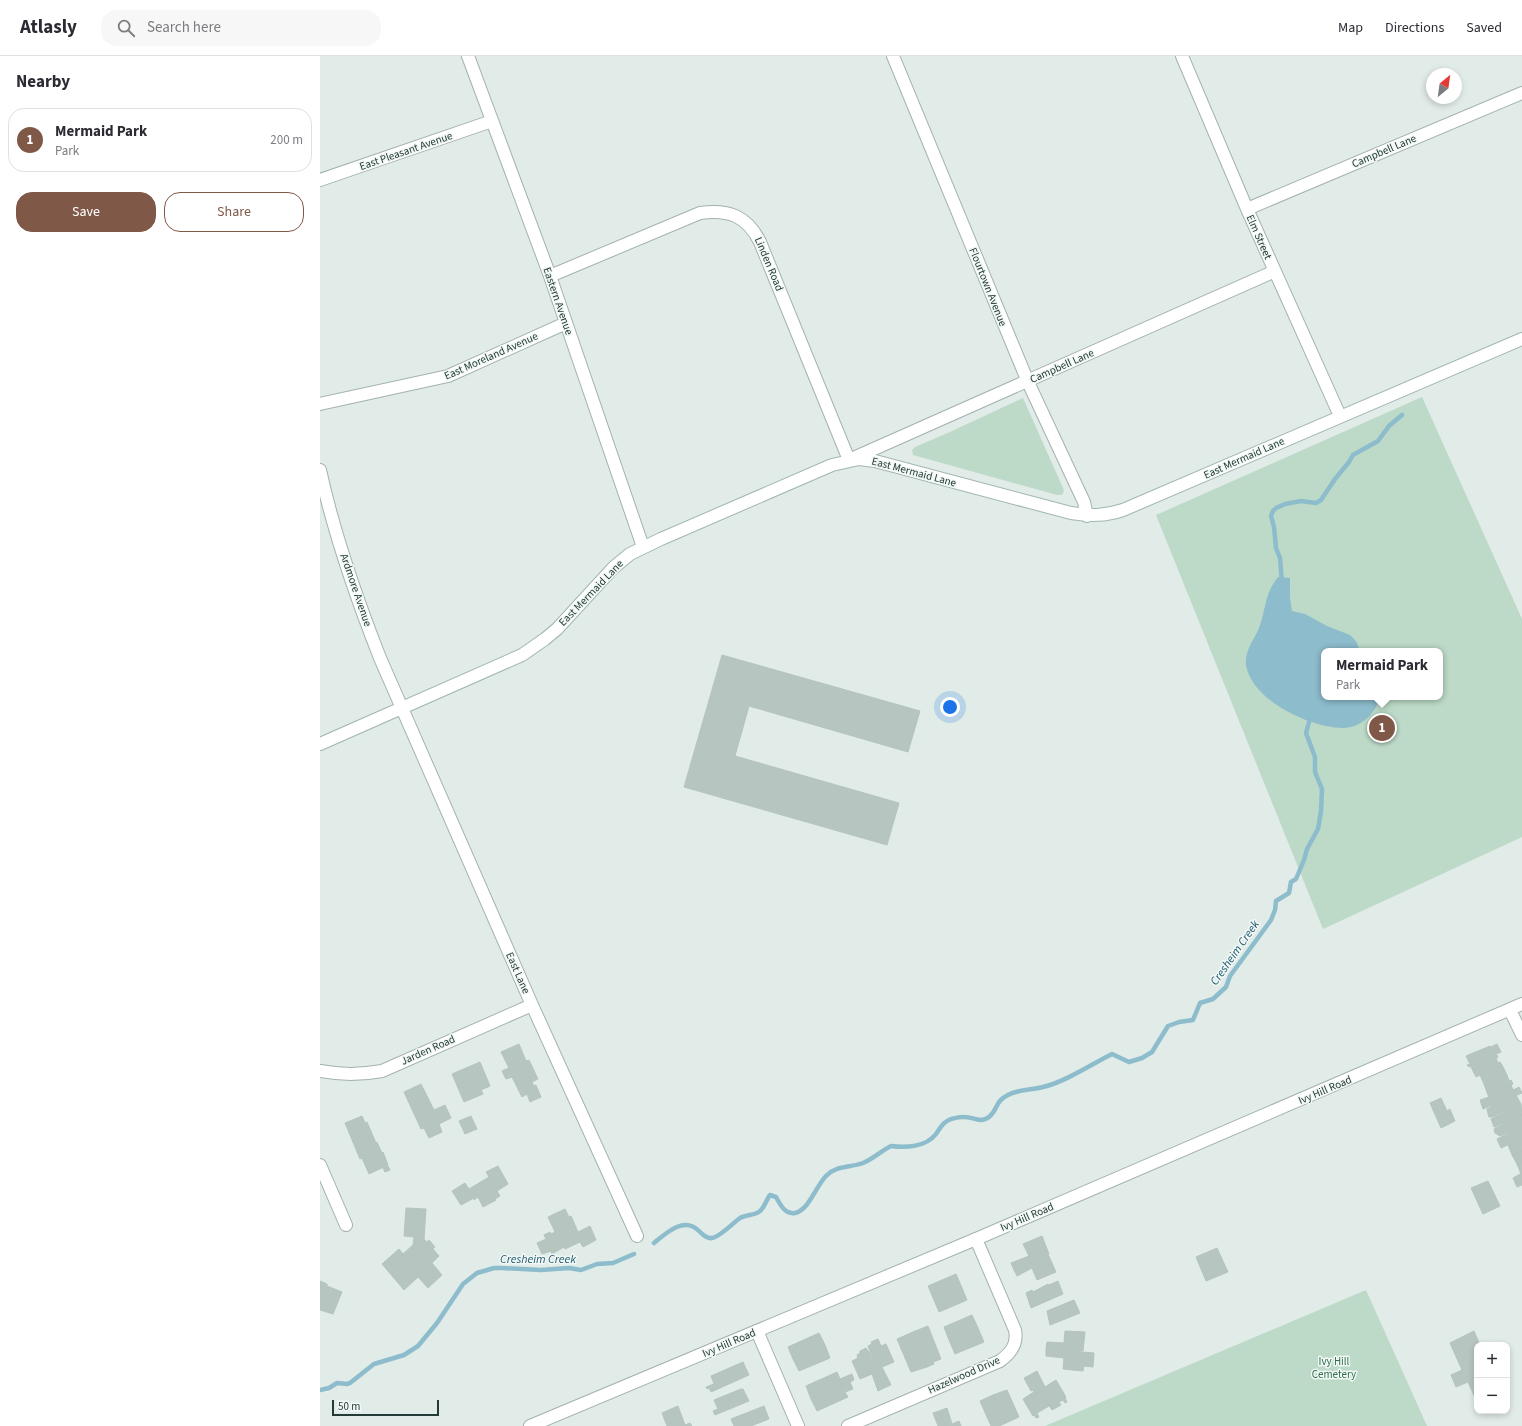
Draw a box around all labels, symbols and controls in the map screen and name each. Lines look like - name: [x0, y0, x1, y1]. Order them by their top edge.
- search box: [101, 10, 381, 46]
- text: Atlasly: [20, 14, 77, 41]
- icon: search: [115, 17, 137, 39]
- text: Search here: [147, 17, 221, 38]
- text: Map: [1338, 18, 1363, 38]
- text: Directions: [1385, 18, 1444, 38]
- text: Saved: [1466, 18, 1502, 38]
- north arrow: [1426, 68, 1462, 104]
- text: Nearby: [16, 70, 70, 94]
- text: Mermaid Park: [55, 121, 147, 142]
- street label: East Pleasant Avenue: [357, 128, 455, 174]
- street label: Campbell Lane: [1349, 130, 1419, 171]
- text: 1: [27, 131, 33, 149]
- text: 200 m: [270, 131, 303, 149]
- text: Park: [55, 142, 79, 160]
- button: Save: [16, 192, 156, 232]
- button: Share: [164, 192, 304, 232]
- street label: Elm Street: [1242, 212, 1276, 262]
- street label: Linden Road: [751, 235, 787, 293]
- street label: Flourtown Avenue: [965, 245, 1011, 329]
- street label: Eastern Avenue: [539, 265, 577, 337]
- street label: East Moreland Avenue: [442, 328, 541, 383]
- street label: Campbell Lane: [1028, 345, 1097, 387]
- street label: East Mermaid Lane: [1201, 433, 1287, 483]
- street label: East Mermaid Lane: [870, 454, 958, 491]
- street label: Ardmore Avenue: [337, 552, 376, 629]
- street label: East Mermaid Lane: [555, 556, 627, 629]
- popup: [1321, 648, 1443, 700]
- text: Mermaid Park: [1336, 655, 1428, 676]
- text: Park: [1336, 676, 1360, 694]
- your location: [940, 697, 960, 717]
- pin: 1: [1369, 713, 1395, 743]
- water label: Cresheim Creek: [1206, 917, 1264, 989]
- street label: East Lane: [502, 950, 534, 997]
- street label: Jarden Road: [398, 1031, 458, 1069]
- street label: Ivy Hill Road: [1296, 1072, 1354, 1108]
- street label: Ivy Hill Road: [998, 1199, 1056, 1235]
- water label: Cresheim Creek: [500, 1251, 576, 1268]
- street label: Ivy Hill Road: [700, 1325, 758, 1361]
- map controls: [1474, 1342, 1510, 1414]
- button: +: [1474, 1342, 1510, 1378]
- street label: Hazelwood Drive: [926, 1352, 1003, 1398]
- park label: Ivy Hill Cemetery: [1312, 1354, 1356, 1382]
- button: −: [1474, 1378, 1510, 1414]
- scale bar: [332, 1398, 439, 1417]
- text: 50 m: [338, 1399, 360, 1414]

